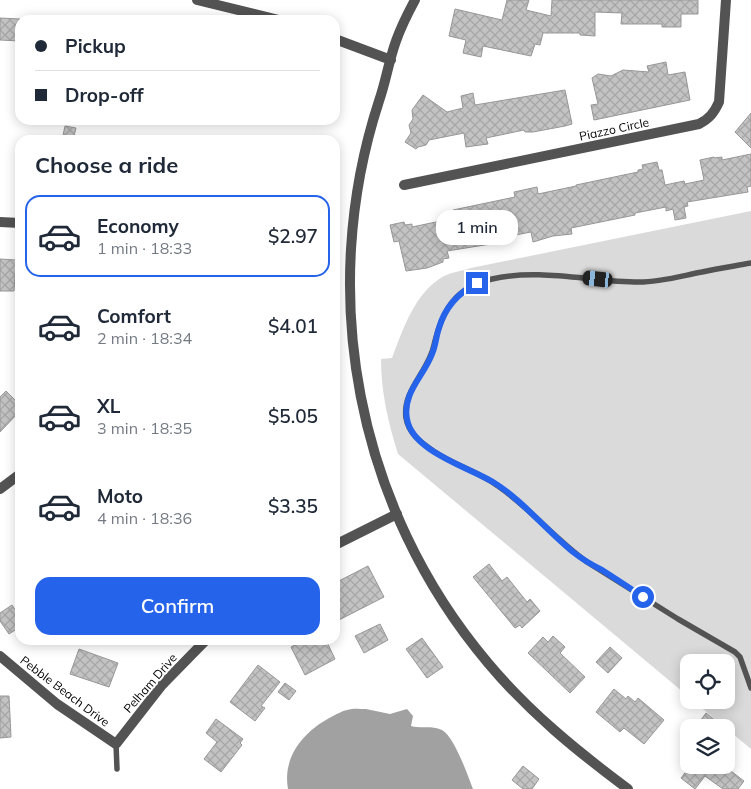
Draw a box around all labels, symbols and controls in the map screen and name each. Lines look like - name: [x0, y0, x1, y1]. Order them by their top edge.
- text: Pickup: [65, 34, 126, 58]
- text: Drop-off: [65, 83, 143, 107]
- street label: Piazzo Circle: [578, 114, 650, 144]
- text: Choose a ride: [35, 151, 178, 179]
- callout: 1 min: [436, 210, 518, 246]
- icon: car: [37, 214, 82, 259]
- text: Economy: [97, 214, 179, 238]
- text: 1 min: [456, 217, 498, 237]
- text: $2.97: [268, 224, 318, 248]
- text: 1 min · 18:33: [97, 238, 192, 258]
- car: [582, 270, 613, 288]
- route end: [466, 272, 488, 294]
- icon: car: [37, 304, 82, 349]
- text: Comfort: [97, 304, 171, 328]
- text: $4.01: [268, 314, 318, 338]
- text: 2 min · 18:34: [97, 328, 192, 348]
- icon: car: [37, 394, 82, 439]
- text: XL: [97, 394, 120, 418]
- text: $5.05: [268, 404, 318, 428]
- text: 3 min · 18:35: [97, 418, 192, 438]
- icon: car: [37, 484, 82, 529]
- text: Moto: [97, 484, 143, 508]
- text: $3.35: [268, 494, 318, 518]
- text: 4 min · 18:36: [97, 508, 192, 528]
- button: Confirm: [35, 577, 320, 635]
- route start: [632, 586, 654, 608]
- street label: Pelham Drive: [120, 650, 180, 716]
- street label: Pebble Beach Drive: [17, 653, 113, 729]
- map controls: [680, 654, 735, 774]
- button: locate: [680, 654, 735, 709]
- button: layers: [680, 719, 735, 774]

